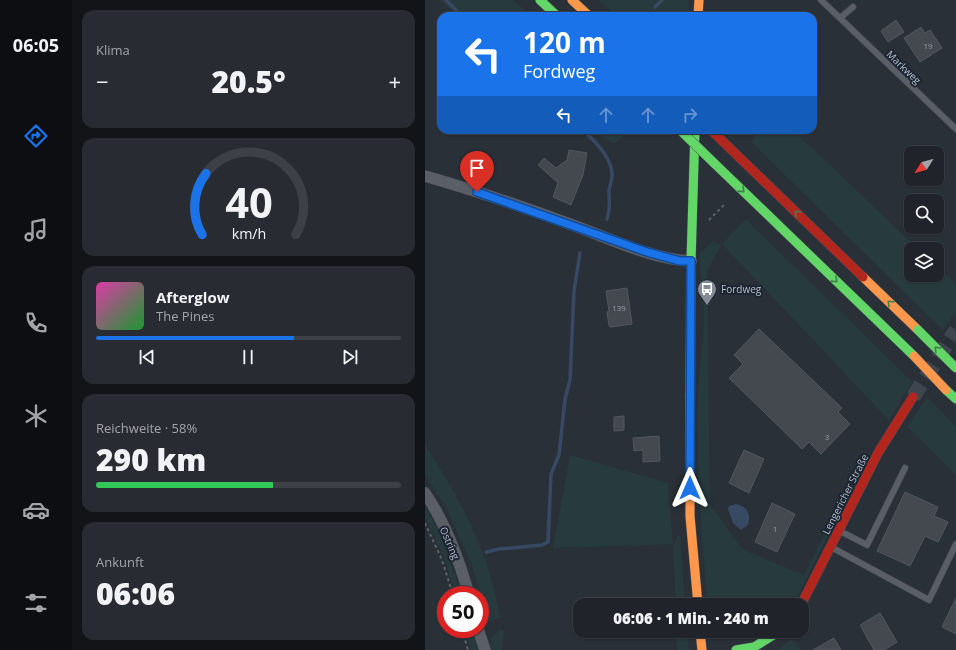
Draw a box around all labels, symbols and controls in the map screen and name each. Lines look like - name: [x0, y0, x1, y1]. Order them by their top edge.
- text: 120 m: [523, 23, 606, 61]
- icon: left: [457, 28, 509, 80]
- text: 06:05: [13, 33, 59, 57]
- house number: 19: [923, 40, 933, 51]
- text: Klima: [96, 41, 130, 59]
- street label: Markweg: [884, 47, 925, 87]
- text: Fordweg: [523, 59, 595, 83]
- text: 20.5°: [211, 61, 286, 102]
- text: −: [96, 66, 109, 96]
- text: +: [388, 66, 401, 96]
- icon: left: [553, 104, 575, 126]
- icon: ahead: [595, 104, 617, 126]
- icon: ahead: [637, 104, 659, 126]
- icon: right: [679, 104, 701, 126]
- icon: directions: [22, 122, 50, 150]
- north arrow: [904, 146, 944, 186]
- map controls: [904, 146, 944, 282]
- pin: [460, 151, 494, 192]
- icon: arrive: [466, 157, 488, 179]
- text: 40: [225, 174, 272, 230]
- one-way arrow: [737, 185, 745, 193]
- button: search: [904, 194, 944, 234]
- one-way arrow: [794, 210, 802, 217]
- icon: music: [22, 216, 50, 244]
- text: km/h: [231, 224, 266, 243]
- button: layers: [904, 242, 944, 282]
- one-way arrow: [830, 275, 838, 283]
- bus stop icon: Fordweg: [696, 278, 718, 306]
- place label: Fordweg: [721, 282, 762, 296]
- text: Afterglow: [156, 287, 230, 307]
- one-way arrow: [887, 300, 895, 308]
- house number: 139: [612, 302, 626, 313]
- text: The Pines: [156, 307, 214, 325]
- icon: phone: [22, 309, 50, 337]
- icon: previous: [136, 346, 158, 368]
- icon: pause: [237, 346, 259, 368]
- icon: next: [339, 346, 361, 368]
- one-way arrow: [934, 346, 942, 354]
- icon: climate: [22, 402, 50, 430]
- text: Reichweite · 58%: [96, 419, 197, 437]
- house number: 3: [825, 431, 830, 442]
- text: 290 km: [96, 439, 206, 480]
- street label: Lengericher Straße: [819, 451, 871, 537]
- position arrow: [669, 467, 711, 509]
- icon: car: [22, 496, 50, 524]
- house number: 1: [773, 523, 777, 534]
- street label: Ostring: [437, 524, 463, 562]
- text: Ankunft: [96, 553, 144, 571]
- text: 06:06: [96, 573, 175, 614]
- speed limit sign: 50: [437, 586, 489, 638]
- icon: filters: [22, 589, 50, 617]
- text: 06:06 · 1 Min. · 240 m: [613, 608, 769, 628]

